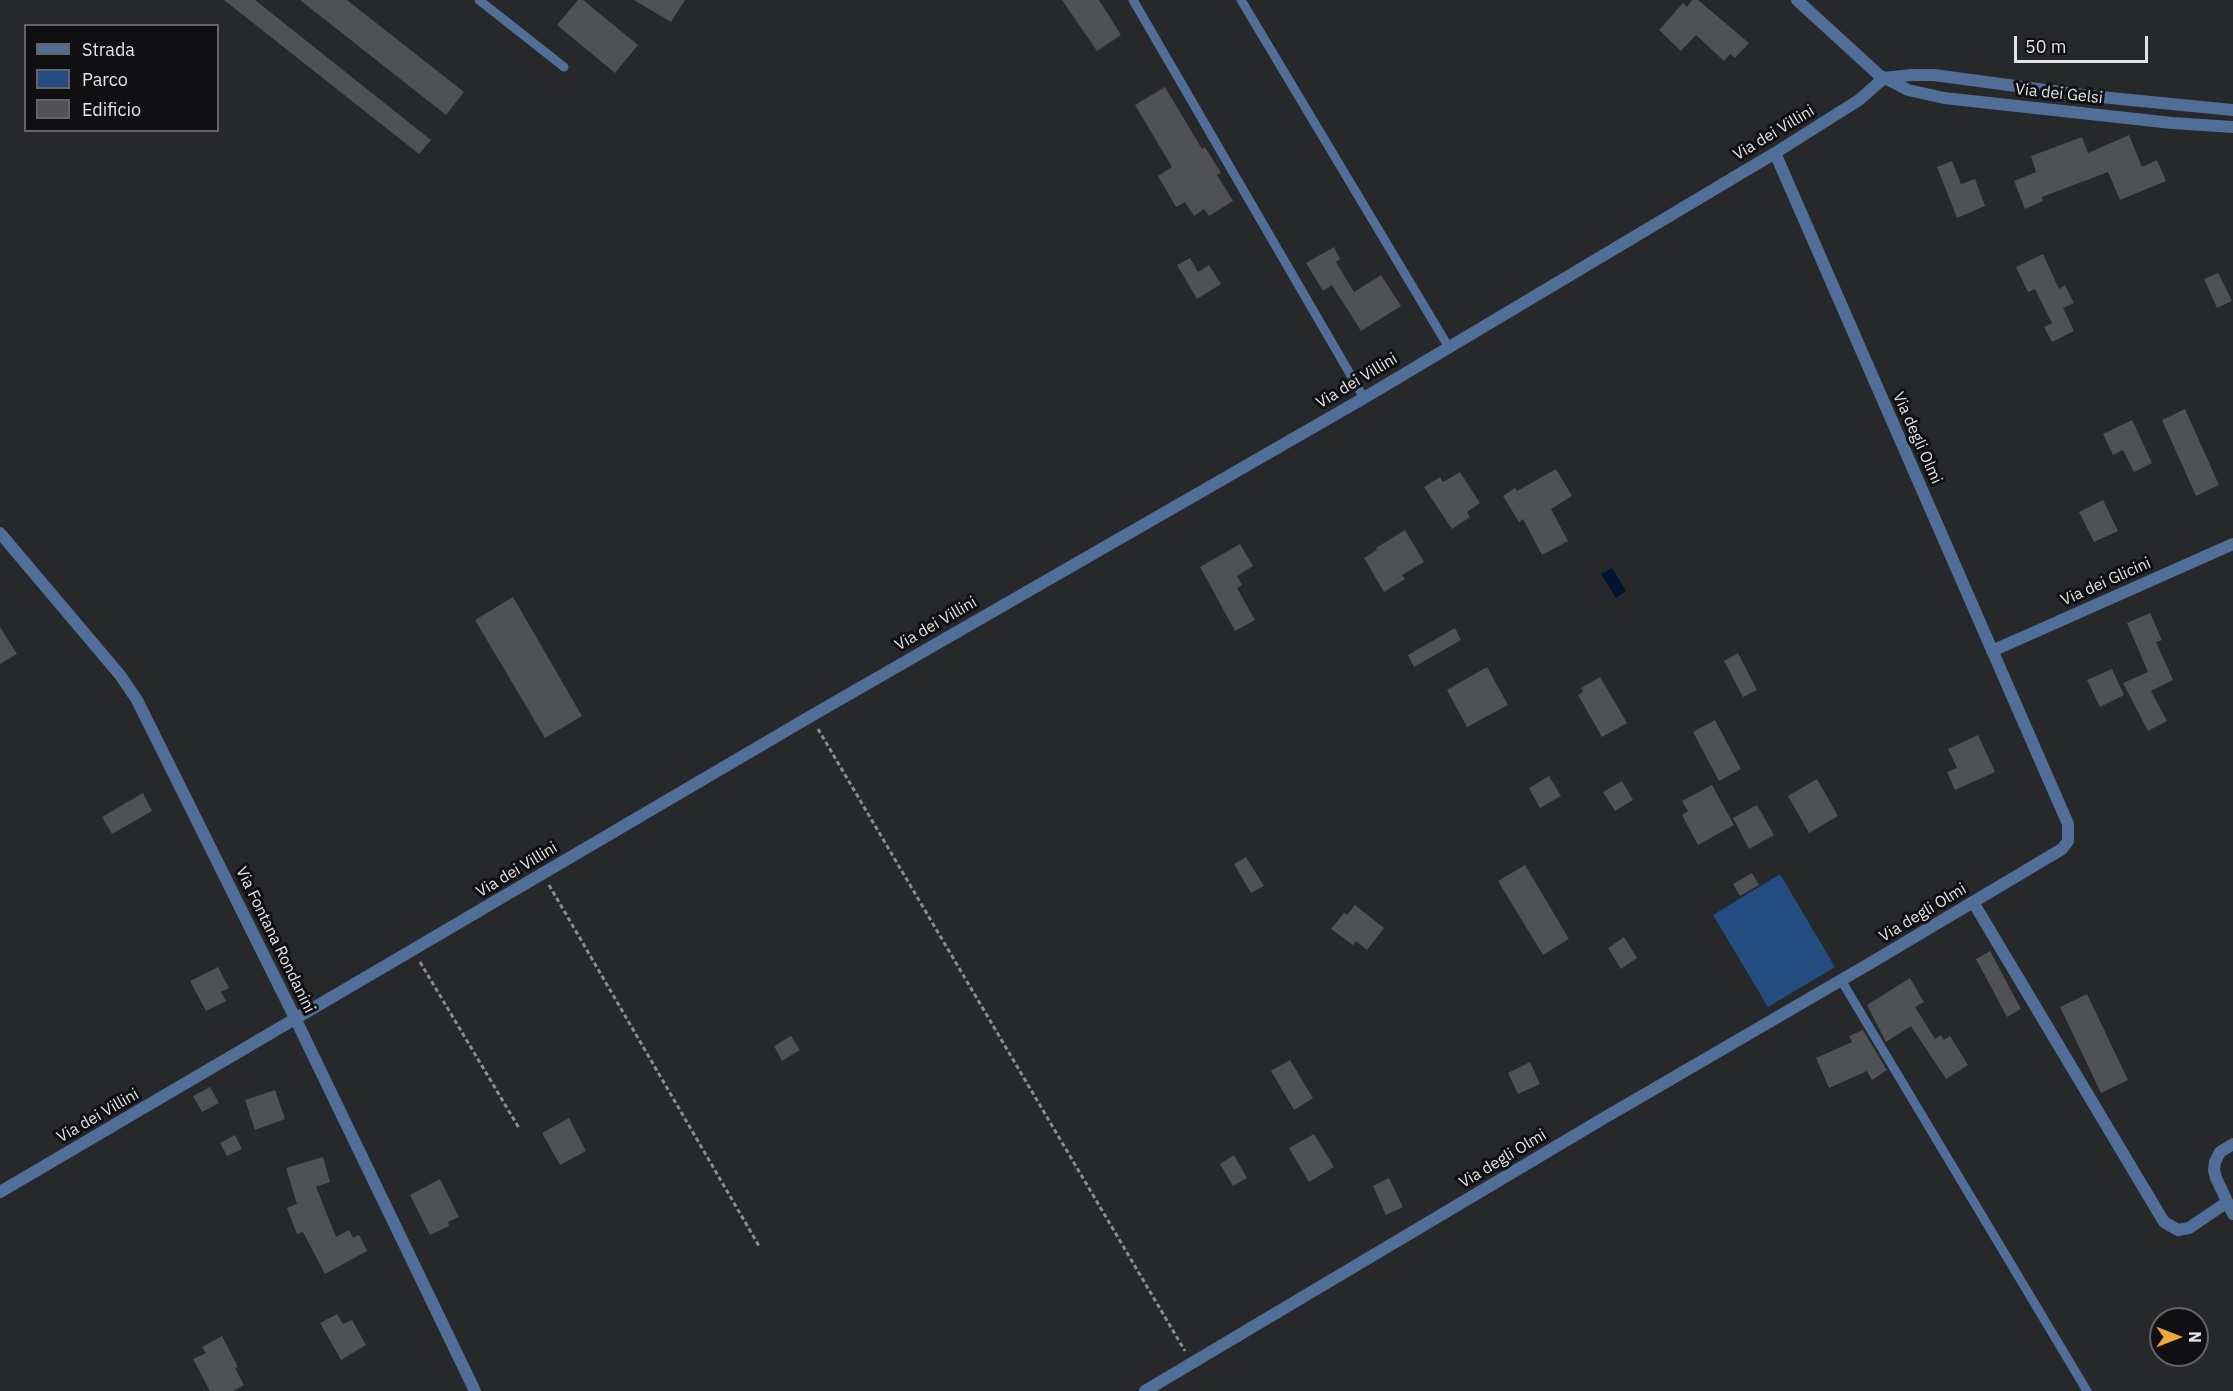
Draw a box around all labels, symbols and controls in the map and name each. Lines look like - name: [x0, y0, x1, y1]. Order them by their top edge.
- legend: [24, 24, 219, 132]
- scale bar: [2017, 24, 2150, 62]
- text: 50 m: [2025, 35, 2067, 58]
- text: Strada: [82, 38, 135, 61]
- text: Parco: [82, 68, 128, 91]
- street label: Via dei Gelsi: [2014, 80, 2104, 108]
- text: Edificio: [82, 98, 141, 121]
- street label: Via dei Villini: [1730, 101, 1818, 165]
- street label: Via dei Villini: [1313, 349, 1401, 413]
- street label: Via degli Olmi: [1888, 389, 1946, 487]
- street label: Via dei Glicini: [2058, 554, 2154, 610]
- street label: Via dei Villini: [892, 593, 980, 655]
- street label: Via dei Villini: [473, 838, 561, 902]
- street label: Via Fontana Rondanini: [231, 864, 319, 1016]
- street label: Via degli Olmi: [1876, 879, 1970, 947]
- street label: Via dei Villini: [54, 1085, 142, 1147]
- street label: Via degli Olmi: [1456, 1125, 1550, 1193]
- north arrow: [2149, 1307, 2209, 1367]
- text: N: [2185, 1331, 2205, 1343]

